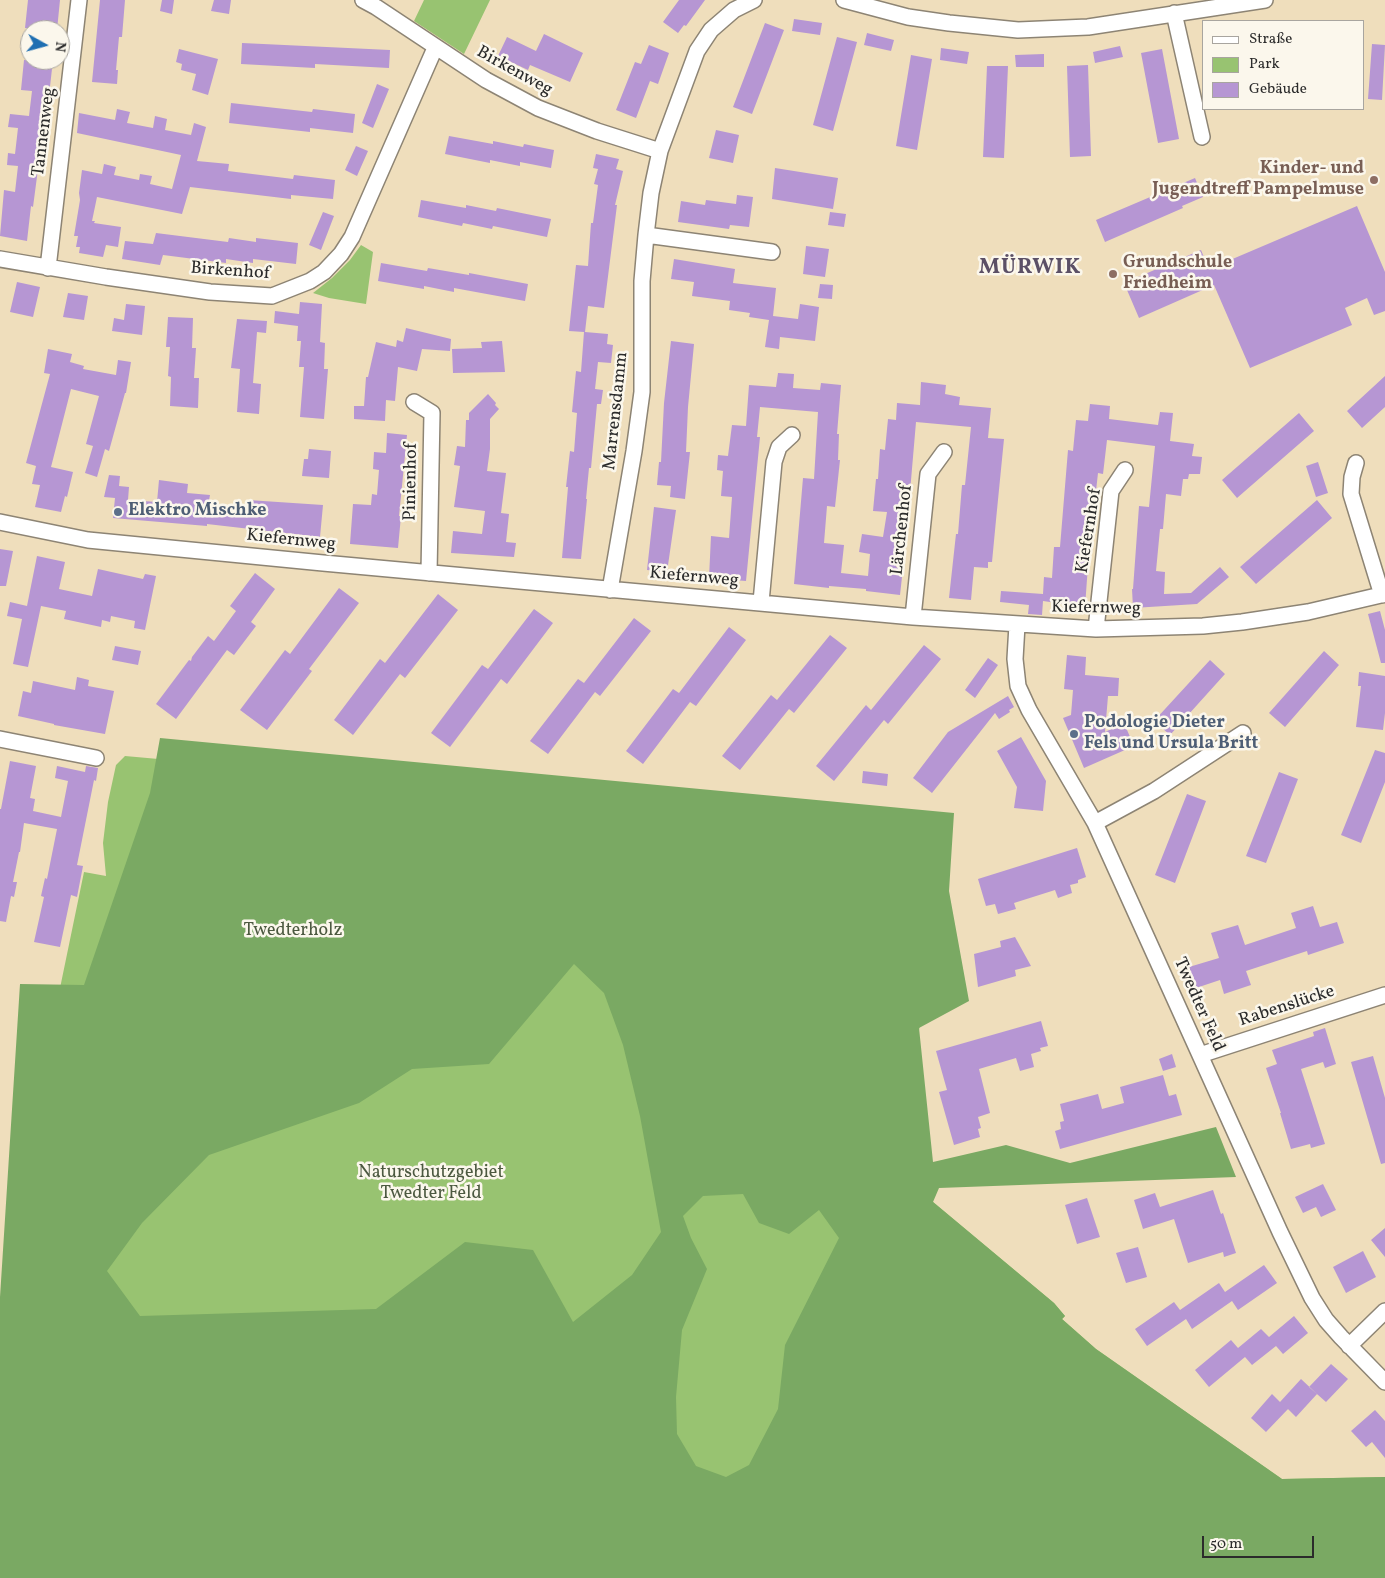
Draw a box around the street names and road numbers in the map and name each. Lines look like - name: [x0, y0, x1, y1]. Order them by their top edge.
- street label: Birkenweg: [472, 42, 556, 102]
- street label: Tannenweg: [29, 86, 61, 178]
- street label: Birkenhof: [190, 258, 270, 286]
- street label: Marrensdamm: [600, 351, 634, 471]
- street label: Pinienhof: [401, 443, 423, 521]
- street label: Lärchenhof: [888, 484, 918, 576]
- street label: Kiefernhof: [1073, 487, 1107, 575]
- street label: Kiefernweg: [245, 526, 337, 556]
- street label: Kiefernweg: [648, 563, 740, 593]
- street label: Kiefernweg: [1051, 597, 1141, 621]
- street label: Twedter Feld: [1168, 954, 1228, 1056]
- street label: Rabenslücke: [1236, 981, 1338, 1033]

